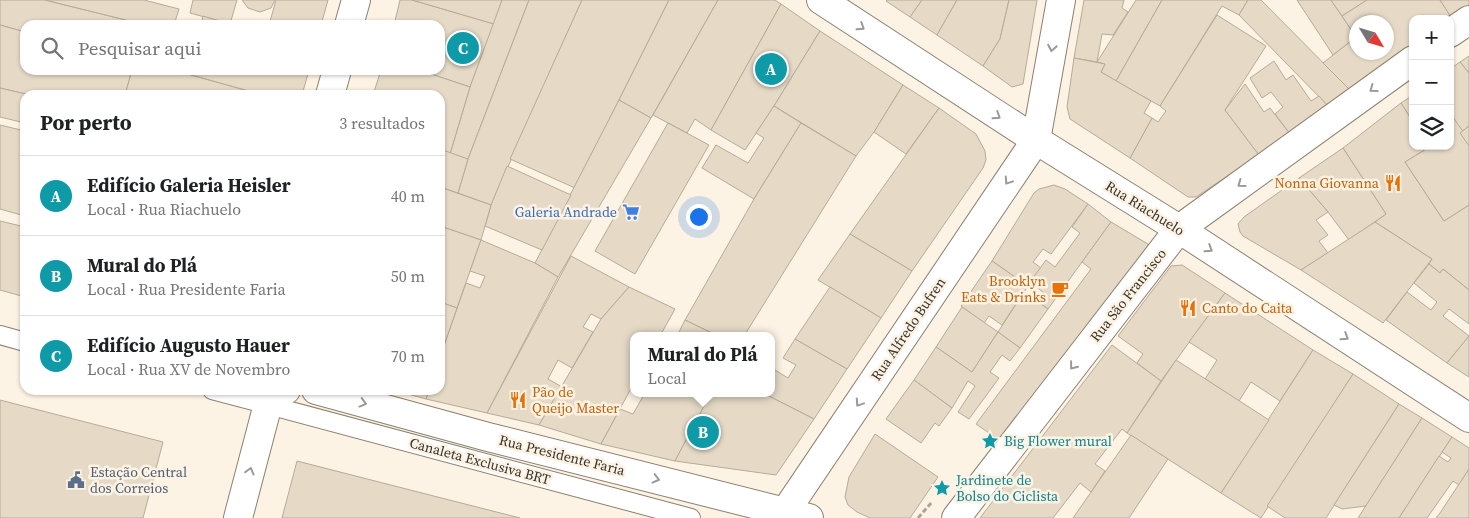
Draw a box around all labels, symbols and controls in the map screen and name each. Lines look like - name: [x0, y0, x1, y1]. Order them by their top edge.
- north arrow: [1349, 15, 1394, 60]
- map controls: [1409, 15, 1454, 150]
- button: +: [1409, 15, 1454, 60]
- search box: [20, 20, 445, 75]
- one-way arrow: [856, 20, 865, 30]
- pin: C: [447, 29, 479, 67]
- icon: search: [38, 34, 66, 62]
- text: Pesquisar aqui: [78, 35, 201, 61]
- one-way arrow: [1048, 44, 1058, 52]
- pin: A: [755, 50, 787, 88]
- button: −: [1409, 60, 1454, 105]
- one-way arrow: [1369, 83, 1379, 92]
- button: layers: [1409, 105, 1454, 150]
- text: Por perto: [40, 108, 132, 137]
- one-way arrow: [992, 109, 1001, 119]
- text: 3 resultados: [339, 112, 425, 134]
- text: Edifício Galeria Heisler: [87, 172, 291, 198]
- place label: Nonna Giovanna: [1274, 173, 1380, 193]
- restaurant icon: Nonna Giovanna: [1383, 173, 1403, 193]
- one-way arrow: [1005, 175, 1014, 185]
- street label: Rua Riachuelo: [1102, 176, 1189, 240]
- one-way arrow: [1237, 178, 1247, 187]
- text: A: [51, 185, 61, 207]
- text: 40 m: [391, 185, 425, 207]
- text: Local · Rua Riachuelo: [87, 198, 241, 220]
- place label: Galeria Andrade: [515, 202, 617, 222]
- supermarket icon: Galeria Andrade: [621, 202, 641, 222]
- your location: [686, 204, 712, 230]
- one-way arrow: [1204, 242, 1213, 252]
- street label: Rua São Francisco: [1085, 244, 1171, 346]
- text: Mural do Plá: [87, 252, 197, 278]
- text: B: [51, 265, 61, 287]
- text: 50 m: [391, 265, 425, 287]
- place label: Brooklyn Eats & Drinks: [961, 271, 1047, 307]
- street label: Rua Alfredo Bufren: [866, 273, 950, 385]
- text: Local · Rua Presidente Faria: [87, 278, 286, 300]
- cafe icon: Brooklyn Eats & Drinks: [1050, 279, 1070, 299]
- restaurant icon: Canto do Caita: [1178, 298, 1198, 318]
- place label: Canto do Caita: [1202, 298, 1293, 318]
- one-way arrow: [1340, 331, 1349, 341]
- text: Edifício Augusto Hauer: [87, 332, 290, 358]
- popup: [630, 332, 775, 397]
- text: Mural do Plá: [647, 341, 758, 367]
- text: C: [51, 345, 61, 367]
- text: 70 m: [391, 345, 425, 367]
- text: Local · Rua XV de Novembro: [87, 358, 290, 380]
- one-way arrow: [1071, 360, 1079, 369]
- text: Local: [647, 367, 687, 389]
- place label: Pão de Queijo Master: [532, 382, 619, 418]
- restaurant icon: Pão de Queijo Master: [508, 390, 528, 410]
- one-way arrow: [359, 397, 367, 408]
- one-way arrow: [856, 397, 865, 406]
- pin: B: [687, 413, 719, 451]
- street label: Rua Presidente Faria: [497, 430, 628, 481]
- place icon: Big Flower mural: [980, 431, 1000, 451]
- place label: Big Flower mural: [1004, 431, 1112, 451]
- street label: Canaleta Exclusiva BRT: [407, 433, 553, 490]
- place label: Estação Central dos Correios: [90, 462, 187, 498]
- one-way arrow: [244, 466, 255, 475]
- public building icon: Estação Central dos Correios: [66, 470, 86, 490]
- place label: Jardinete de Bolso do Ciclista: [955, 470, 1059, 506]
- one-way arrow: [651, 473, 660, 484]
- place icon: Jardinete de Bolso do Ciclista: [932, 478, 952, 498]

